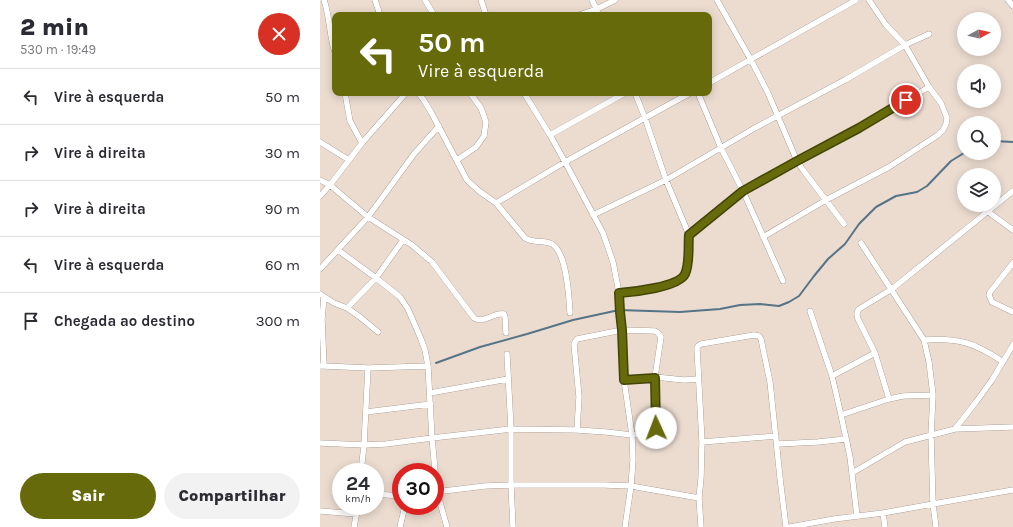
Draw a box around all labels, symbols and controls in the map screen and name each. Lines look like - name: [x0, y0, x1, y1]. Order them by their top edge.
- north arrow: [957, 12, 1001, 56]
- map controls: [957, 12, 1001, 212]
- text: 2 min: [20, 13, 89, 41]
- button: close: [258, 13, 300, 55]
- text: 50 m: [418, 26, 486, 59]
- icon: left: [352, 28, 404, 80]
- text: 530 m · 19:49: [20, 42, 96, 57]
- text: Vire à esquerda: [418, 60, 544, 82]
- button: sound: [957, 64, 1001, 108]
- pin: [889, 83, 923, 117]
- icon: left: [20, 86, 42, 108]
- text: Vire à esquerda: [54, 88, 164, 106]
- text: 50 m: [265, 88, 300, 106]
- icon: arrive: [895, 89, 917, 111]
- button: search: [957, 116, 1001, 160]
- icon: right: [20, 142, 42, 164]
- text: Vire à direita: [54, 144, 146, 162]
- text: 30 m: [265, 144, 300, 162]
- button: layers: [957, 168, 1001, 212]
- icon: right: [20, 198, 42, 220]
- text: Vire à direita: [54, 200, 146, 218]
- text: 90 m: [265, 200, 300, 218]
- icon: left: [20, 254, 42, 276]
- text: Vire à esquerda: [54, 256, 164, 274]
- text: 60 m: [265, 256, 300, 274]
- icon: arrive: [20, 310, 42, 332]
- text: Chegada ao destino: [54, 312, 195, 330]
- text: 300 m: [256, 312, 300, 330]
- position arrow: [635, 407, 677, 449]
- speed limit sign: 30: [392, 463, 444, 515]
- text: 24: [346, 472, 370, 495]
- button: Sair: [20, 473, 156, 519]
- button: Compartilhar: [164, 473, 300, 519]
- text: km/h: [345, 493, 371, 505]

